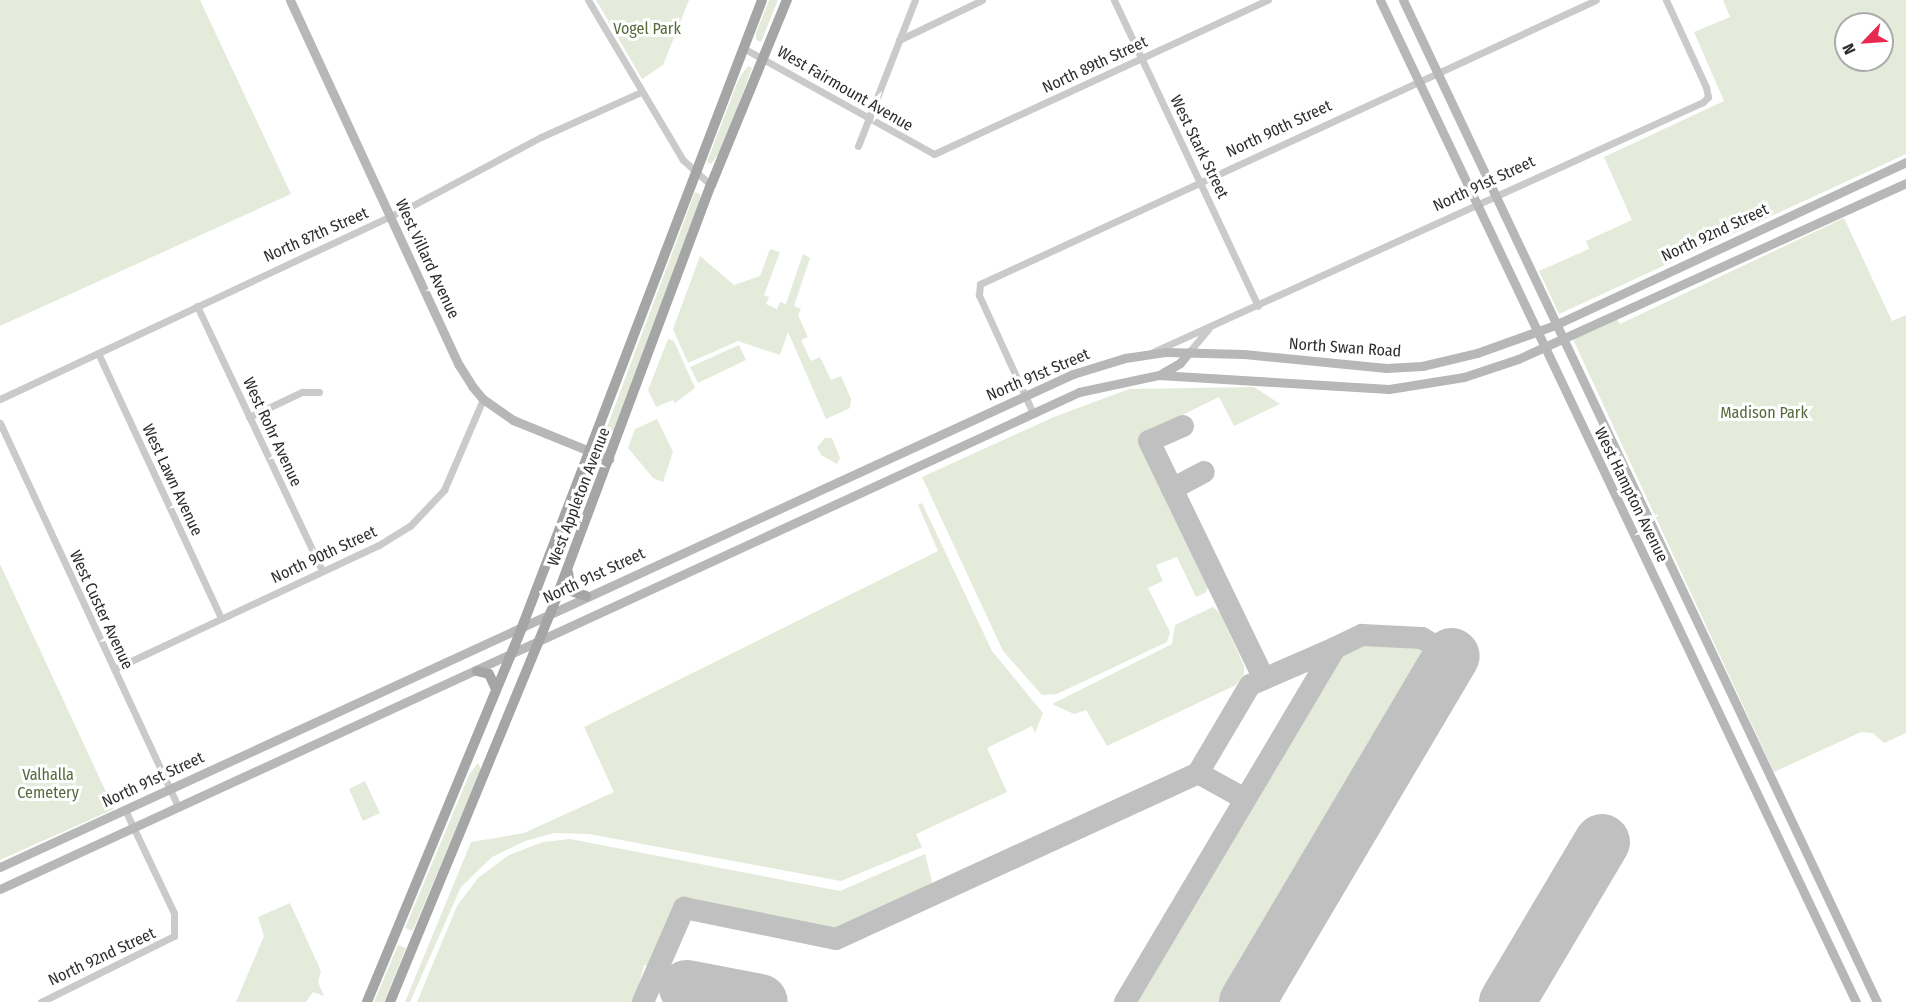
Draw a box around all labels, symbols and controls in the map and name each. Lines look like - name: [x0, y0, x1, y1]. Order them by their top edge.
- north arrow: [1834, 12, 1894, 72]
- park label: Vogel Park: [613, 19, 681, 39]
- street label: North 89th Street: [1040, 32, 1150, 98]
- text: N: [1838, 41, 1860, 57]
- street label: West Fairmount Avenue: [774, 42, 916, 136]
- street label: West Stark Street: [1166, 92, 1232, 202]
- street label: North 90th Street: [1223, 96, 1335, 162]
- street label: North 91st Street: [1430, 152, 1538, 216]
- street label: West Villard Avenue: [391, 196, 463, 322]
- street label: North 92nd Street: [1658, 200, 1772, 266]
- street label: North 87th Street: [261, 203, 371, 267]
- street label: North Swan Road: [1288, 334, 1402, 362]
- street label: North 91st Street: [984, 345, 1092, 405]
- street label: West Rohr Avenue: [238, 374, 306, 490]
- park label: Madison Park: [1720, 403, 1808, 423]
- street label: West Lawn Avenue: [138, 421, 206, 539]
- street label: West Hampton Avenue: [1590, 424, 1672, 566]
- street label: West Appleton Avenue: [544, 425, 614, 569]
- street label: North 90th Street: [268, 522, 380, 588]
- street label: North 91st Street: [540, 544, 648, 608]
- street label: West Custer Avenue: [65, 548, 137, 672]
- street label: North 91st Street: [99, 748, 207, 812]
- park label: Valhalla Cemetery: [17, 765, 79, 803]
- street label: North 92nd Street: [45, 924, 159, 990]

